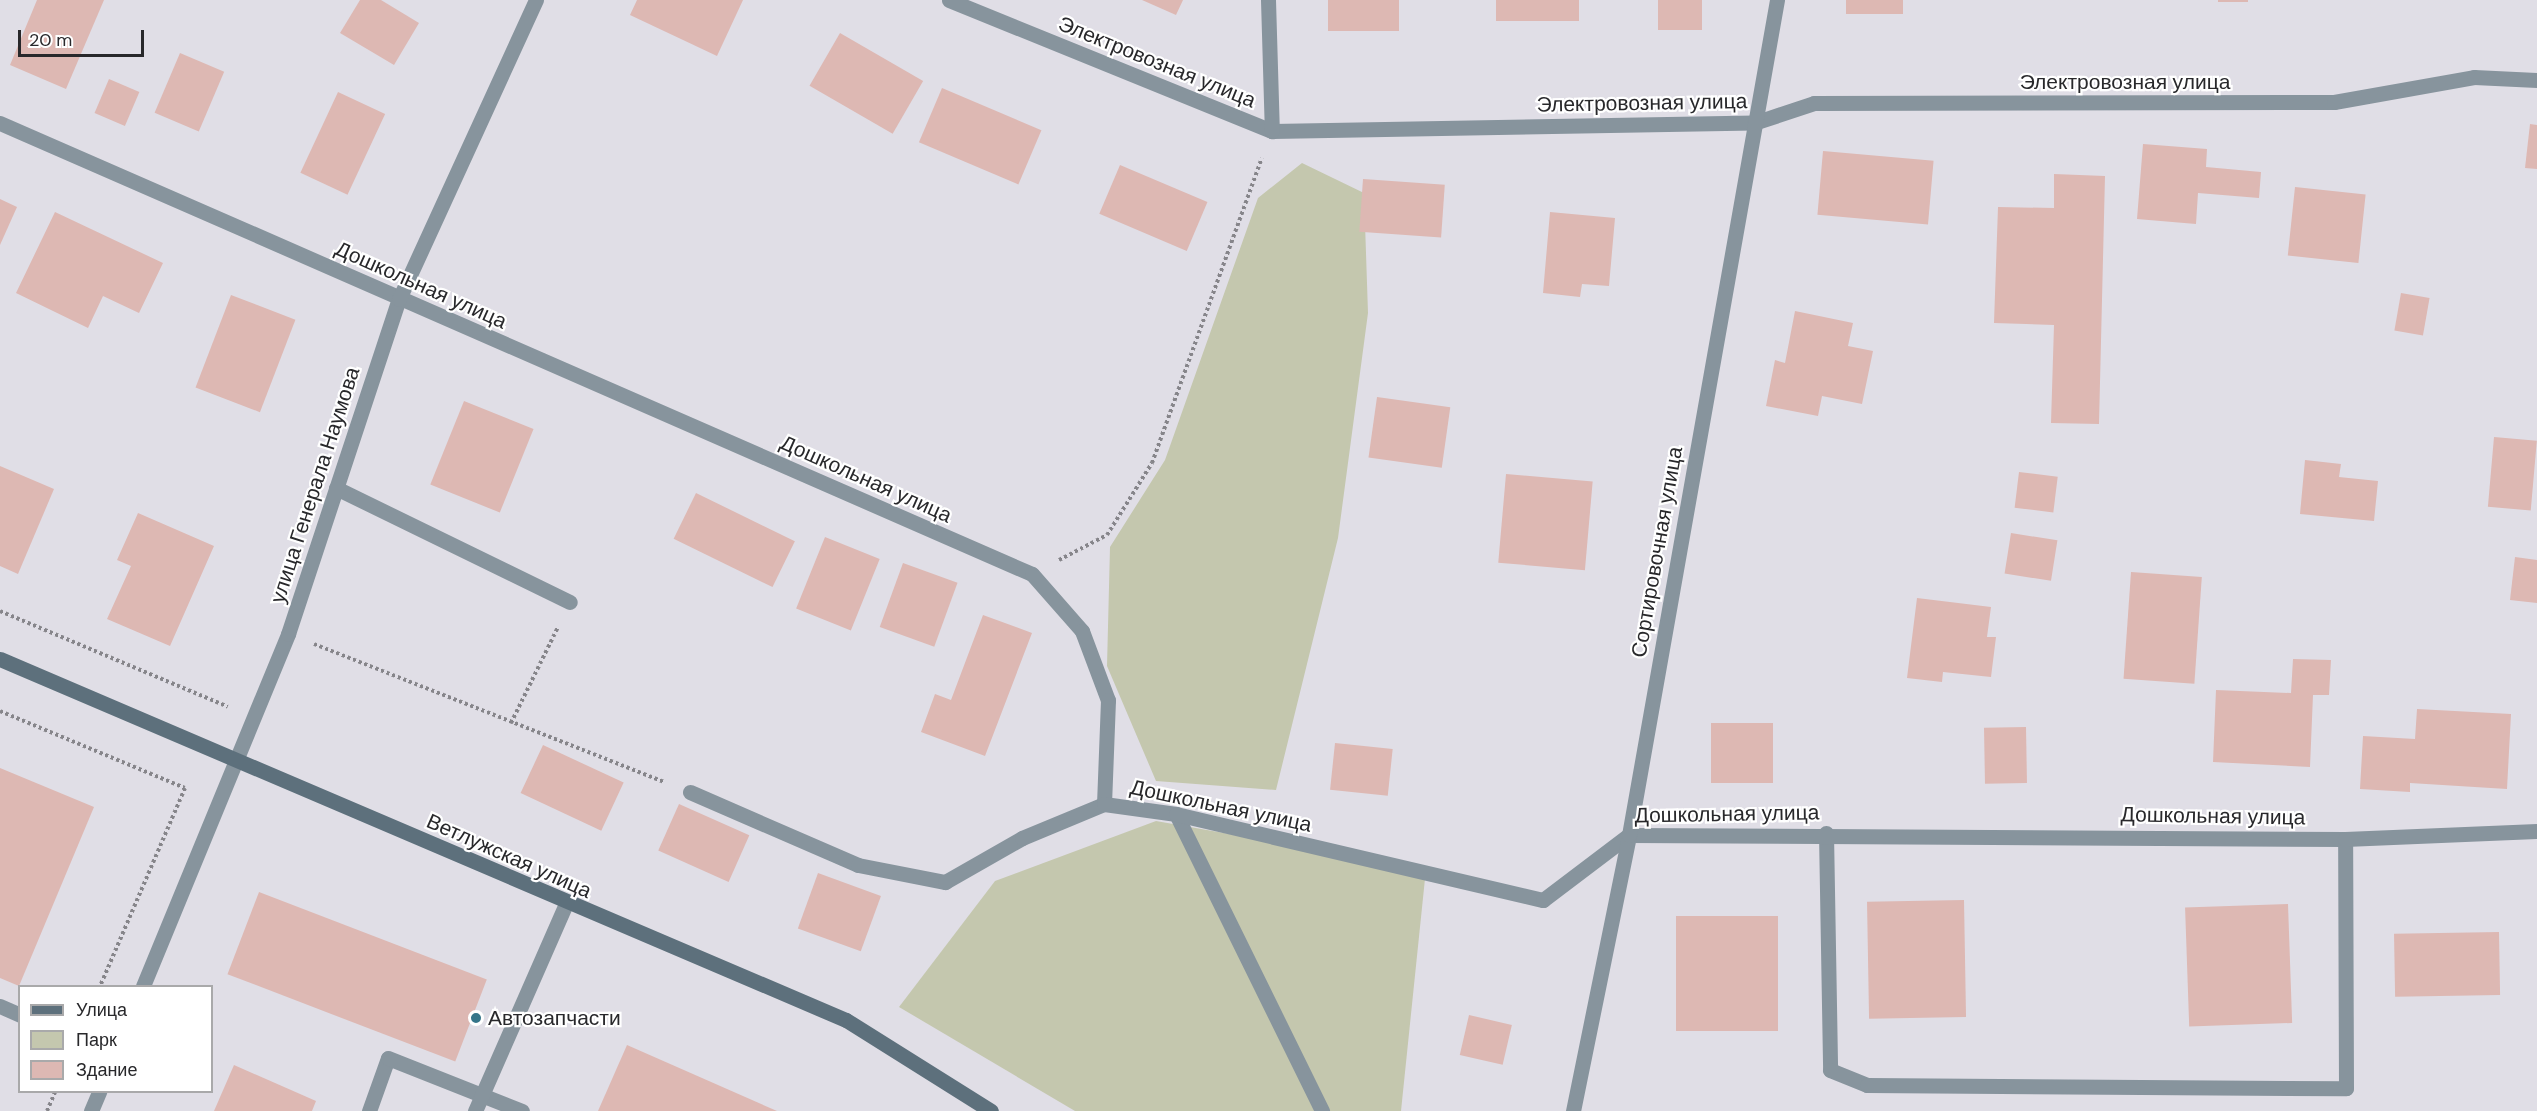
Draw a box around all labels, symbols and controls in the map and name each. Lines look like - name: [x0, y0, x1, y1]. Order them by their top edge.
- street label: Электровозная улица: [1055, 11, 1259, 113]
- scale bar: [21, 18, 147, 56]
- text: 20 m: [29, 28, 72, 52]
- street label: Электровозная улица: [2020, 69, 2230, 95]
- street label: Электровозная улица: [1536, 89, 1748, 117]
- street label: Дошкольная улица: [331, 236, 511, 334]
- street label: улица Генерала Наумова: [265, 364, 365, 606]
- street label: Дошкольная улица: [776, 430, 956, 528]
- street label: Сортировочная улица: [1626, 445, 1688, 659]
- street label: Дошкольная улица: [1128, 774, 1314, 838]
- street label: Дошкольная улица: [1634, 800, 1820, 828]
- street label: Дошкольная улица: [2120, 802, 2306, 830]
- street label: Ветлужская улица: [423, 808, 595, 904]
- legend: [18, 985, 213, 1093]
- text: Улица: [76, 998, 127, 1022]
- place label: Автозапчасти: [488, 1005, 621, 1031]
- marker: Автозапчасти: [469, 1011, 483, 1025]
- text: Парк: [76, 1028, 117, 1052]
- text: Здание: [76, 1058, 137, 1082]

